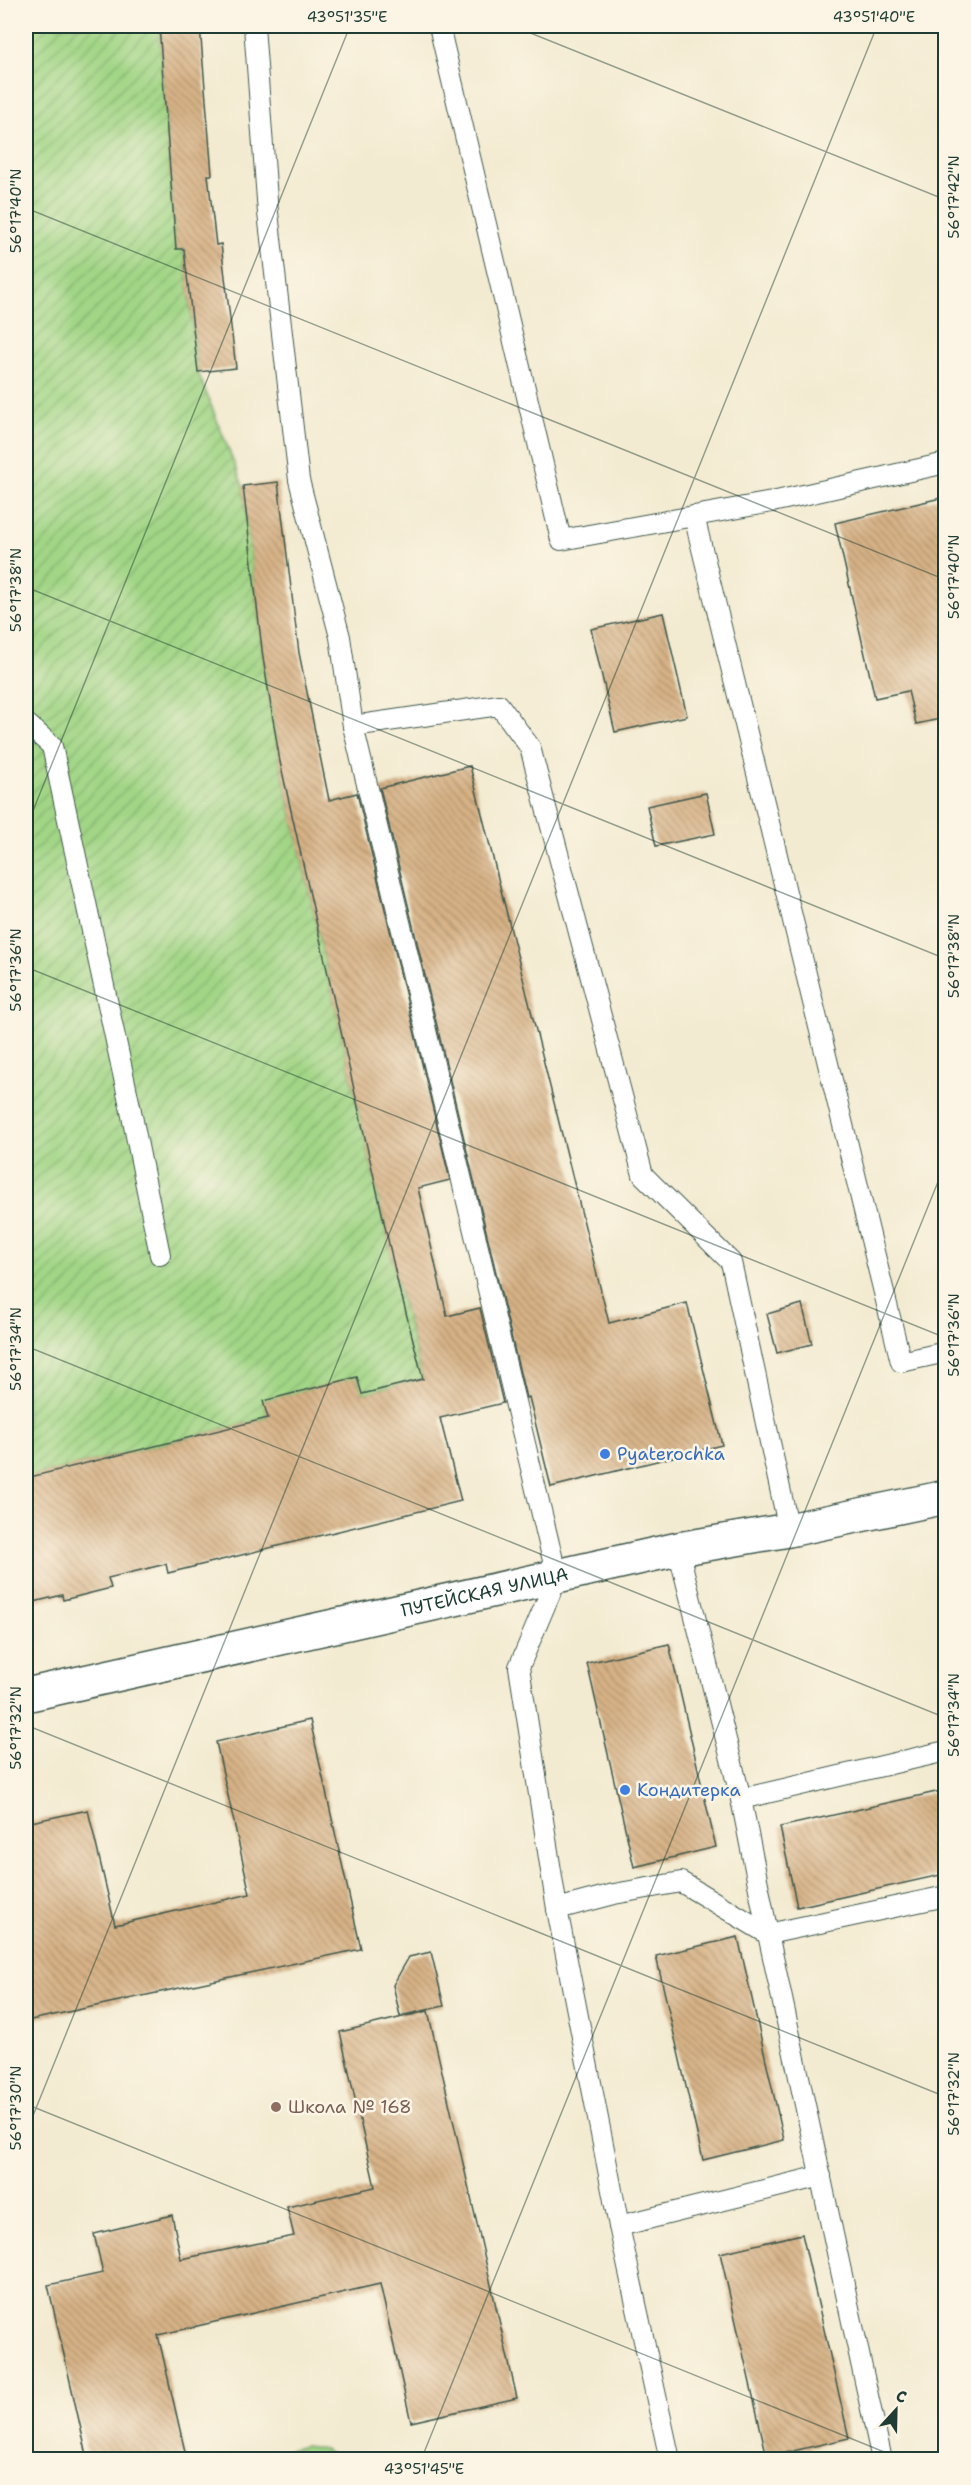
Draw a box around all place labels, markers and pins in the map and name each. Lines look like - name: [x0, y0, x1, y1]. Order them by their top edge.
- place label: Pyaterochka: [617, 1442, 725, 1466]
- marker: Pyaterochka: [598, 1447, 612, 1461]
- place label: Кондитерка: [637, 1778, 741, 1802]
- marker: Кондитерка: [618, 1783, 632, 1797]
- place label: Школа № 168: [288, 2095, 412, 2119]
- marker: Школа № 168: [269, 2100, 283, 2114]

